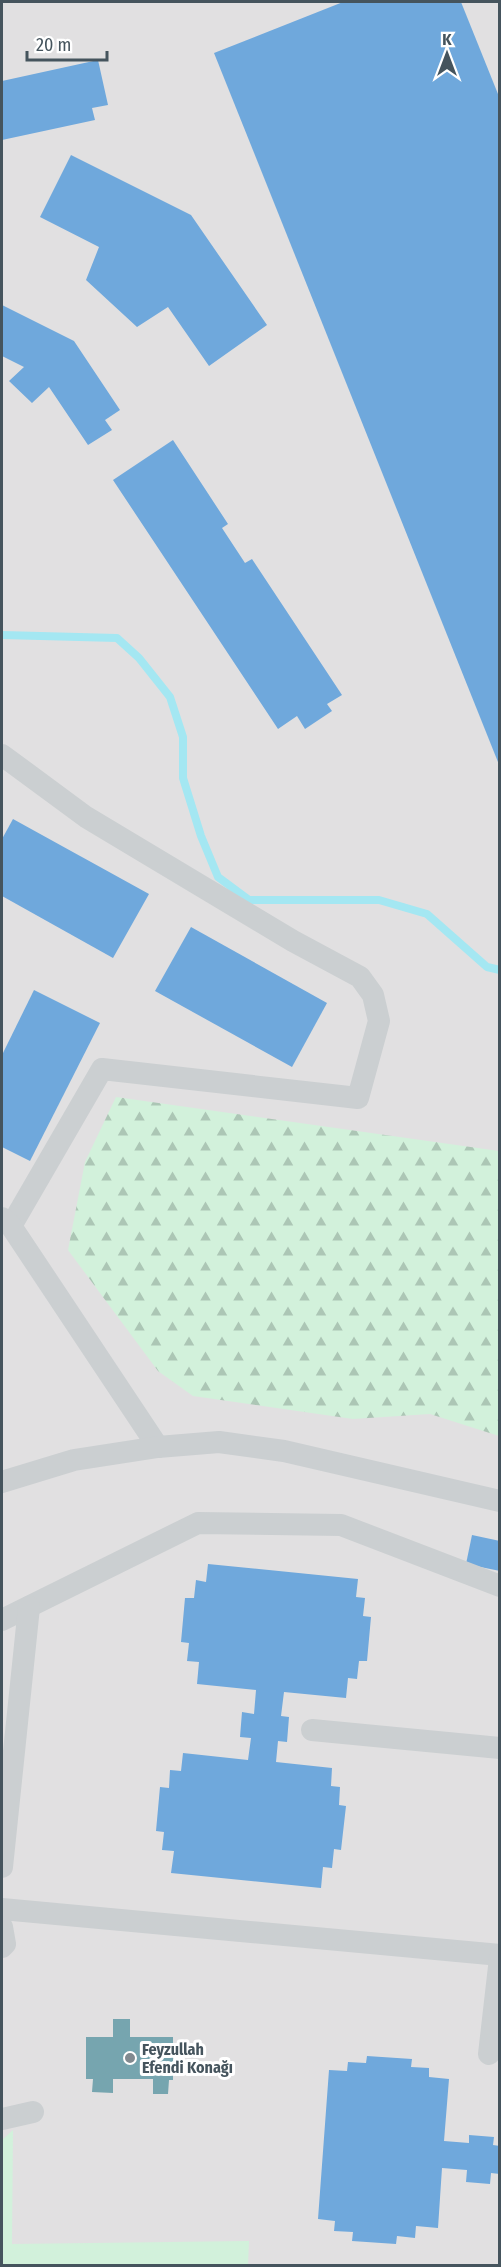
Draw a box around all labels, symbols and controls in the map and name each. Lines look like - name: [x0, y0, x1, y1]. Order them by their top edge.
- scale bar: [27, 24, 106, 62]
- north arrow: [417, 24, 477, 84]
- text: K: [442, 30, 452, 49]
- text: 20 m: [36, 34, 71, 56]
- place label: Feyzullah Efendi Konağı: [142, 2040, 233, 2077]
- marker: Feyzullah Efendi Konağı: [123, 2051, 137, 2065]

